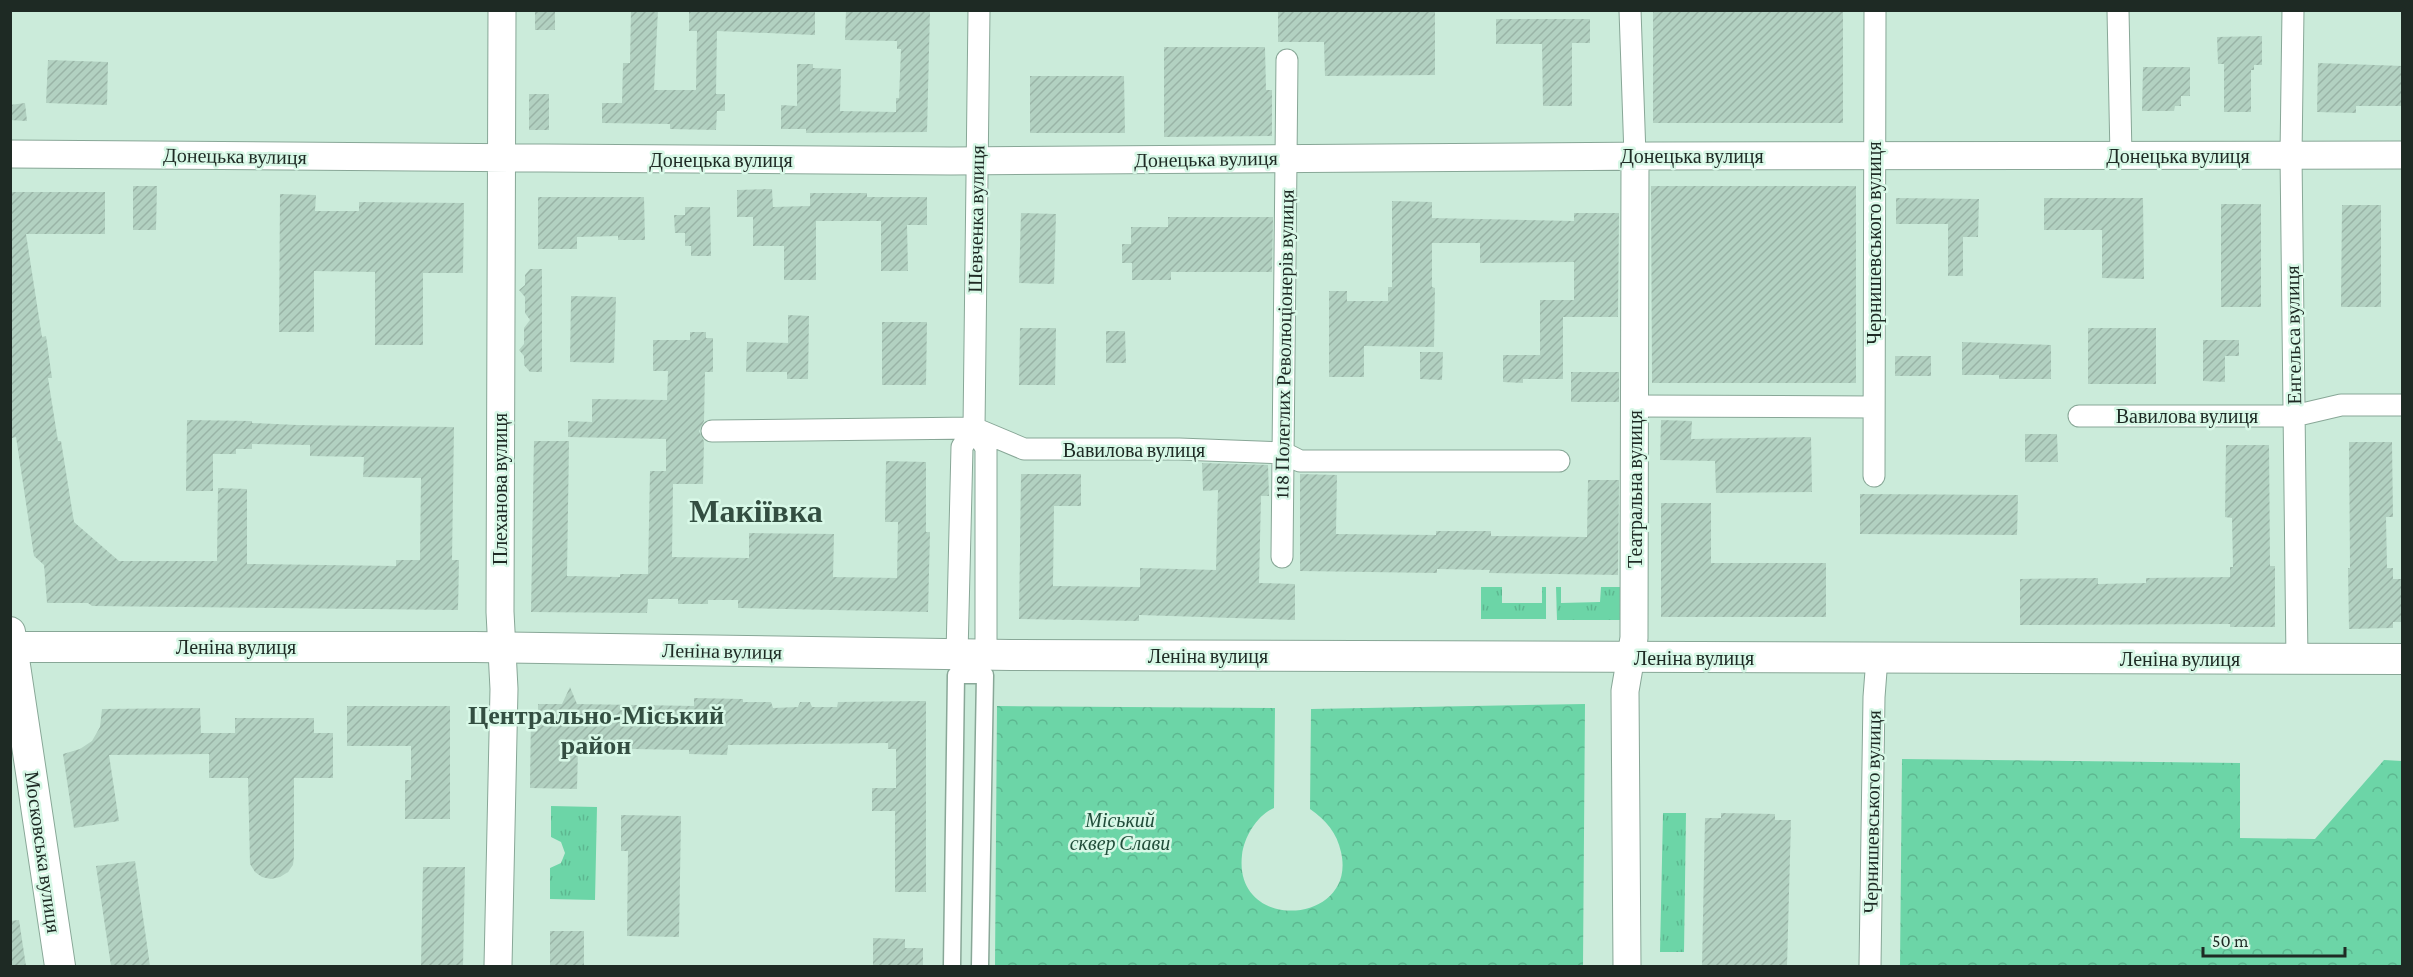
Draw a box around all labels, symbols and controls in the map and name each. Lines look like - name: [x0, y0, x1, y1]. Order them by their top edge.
- street label: Чернишевського вулиця: [1863, 141, 1886, 345]
- street label: Донецька вулиця: [163, 144, 307, 169]
- street label: Шевченка вулиця: [964, 145, 989, 293]
- street label: Донецька вулиця: [1620, 145, 1764, 168]
- street label: Донецька вулиця: [2106, 145, 2250, 168]
- street label: Донецька вулиця: [1134, 147, 1278, 172]
- street label: Донецька вулиця: [649, 149, 793, 172]
- street label: 118 Полеглих Революціонерів вулиця: [1270, 189, 1299, 499]
- street label: Енгельса вулиця: [2281, 265, 2306, 405]
- street label: Вавилова вулиця: [2116, 405, 2258, 428]
- street label: Театральна вулиця: [1624, 410, 1647, 568]
- street label: Плеханова вулиця: [489, 413, 512, 565]
- street label: Вавилова вулиця: [1063, 439, 1205, 462]
- district label: Макіївка: [689, 493, 823, 529]
- street label: Леніна вулиця: [176, 636, 296, 659]
- street label: Леніна вулиця: [662, 639, 782, 664]
- street label: Леніна вулиця: [1148, 645, 1268, 668]
- street label: Леніна вулиця: [1634, 647, 1754, 670]
- street label: Леніна вулиця: [2120, 648, 2240, 671]
- district label: Центрально-Міський район: [468, 701, 724, 760]
- street label: Чернишевського вулиця: [1859, 710, 1886, 914]
- street label: Московська вулиця: [20, 770, 65, 934]
- park label: Міський сквер Слави: [1070, 809, 1170, 855]
- scale bar: [2203, 920, 2346, 958]
- text: 50 m: [2212, 931, 2249, 951]

